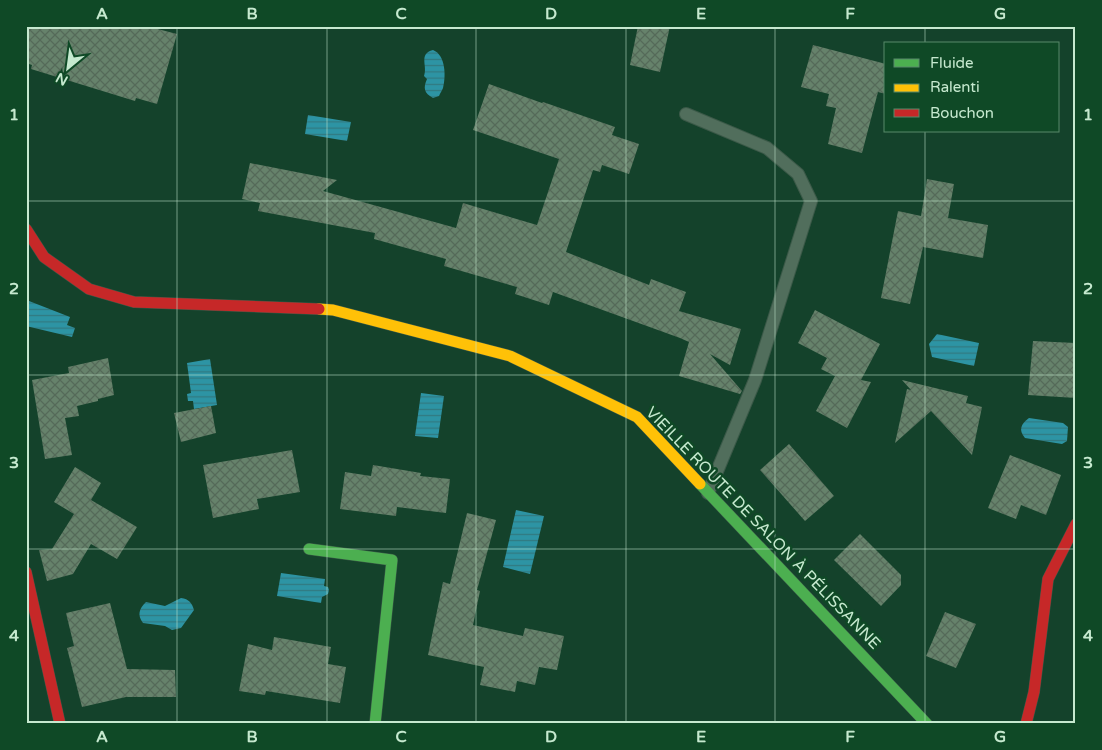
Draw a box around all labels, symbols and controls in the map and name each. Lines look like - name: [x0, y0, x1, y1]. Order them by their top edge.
- text: A: [96, 4, 108, 24]
- text: B: [246, 4, 258, 24]
- text: C: [395, 4, 407, 24]
- text: D: [545, 4, 557, 24]
- text: E: [696, 4, 706, 24]
- text: F: [845, 4, 855, 24]
- text: G: [994, 4, 1006, 24]
- north arrow: [42, 42, 92, 92]
- legend: [884, 42, 1060, 132]
- text: Fluide: [930, 54, 974, 72]
- text: N: [53, 69, 71, 89]
- text: Ralenti: [930, 78, 980, 96]
- text: Bouchon: [930, 104, 994, 122]
- text: 1: [9, 105, 19, 125]
- text: 1: [1083, 105, 1093, 125]
- text: 2: [9, 279, 19, 299]
- text: 2: [1083, 279, 1093, 299]
- street label: VIEILLE ROUTE DE SALON À PÉLISSANNE: [641, 402, 885, 654]
- text: 3: [9, 453, 19, 473]
- text: 3: [1083, 453, 1093, 473]
- text: 4: [9, 626, 19, 646]
- text: 4: [1083, 626, 1093, 646]
- text: A: [96, 727, 108, 747]
- text: B: [246, 727, 258, 747]
- text: C: [395, 727, 407, 747]
- text: D: [545, 727, 557, 747]
- text: E: [696, 727, 706, 747]
- text: F: [845, 727, 855, 747]
- text: G: [994, 727, 1006, 747]

